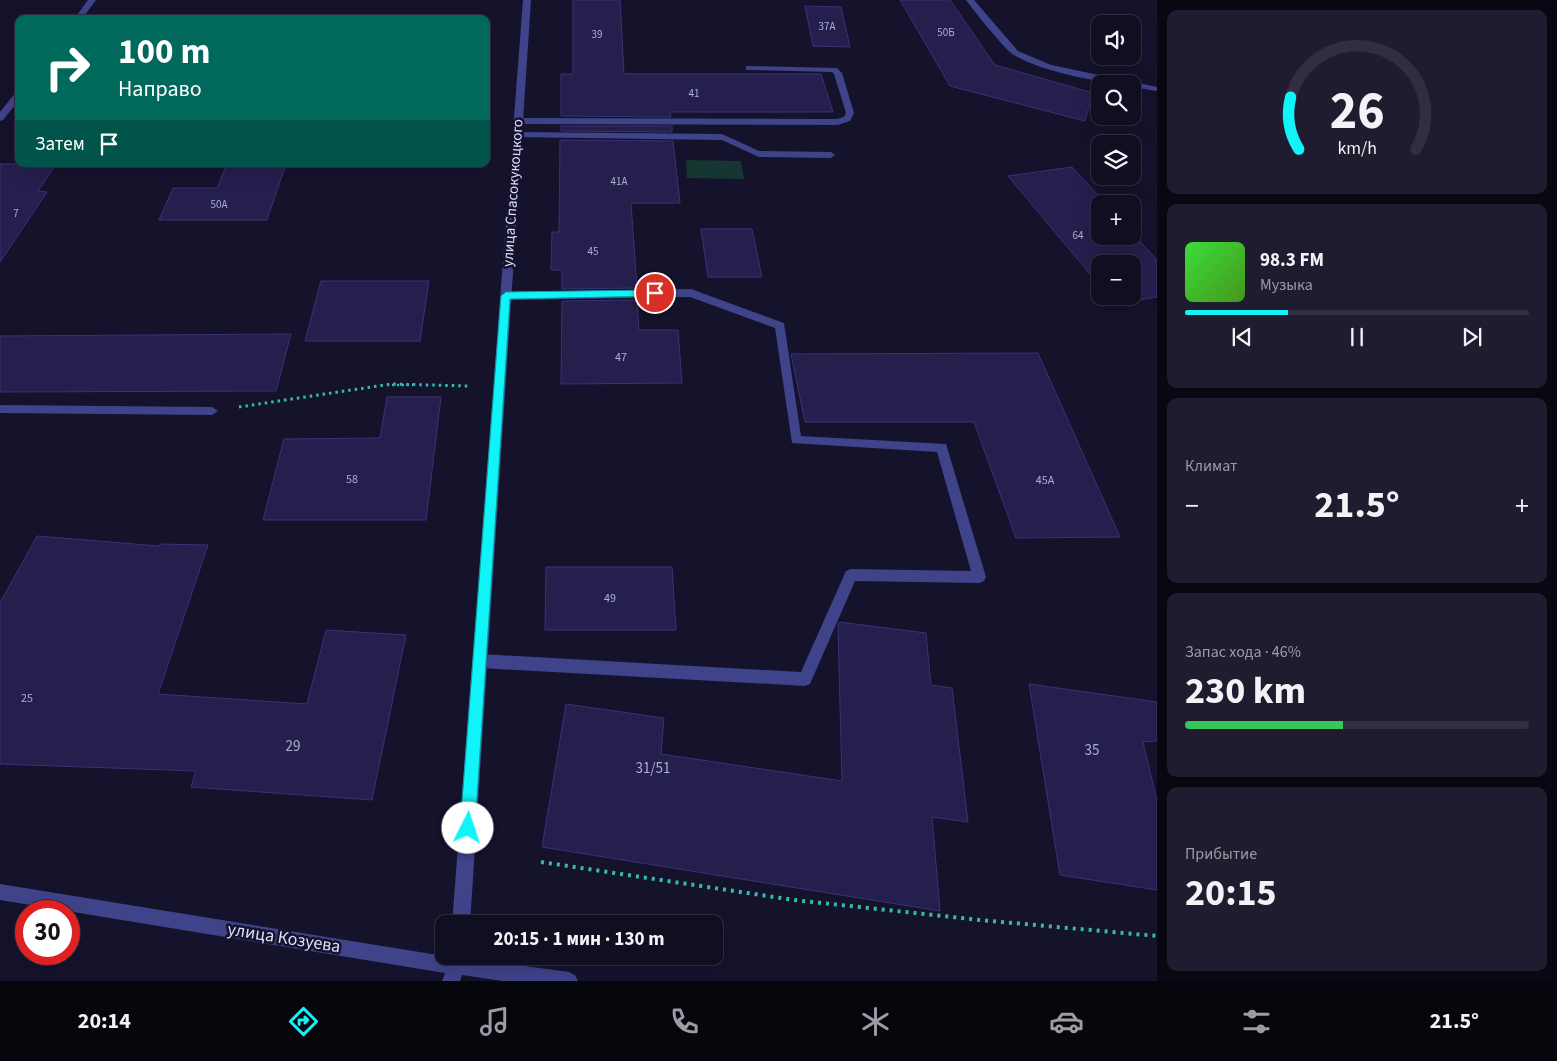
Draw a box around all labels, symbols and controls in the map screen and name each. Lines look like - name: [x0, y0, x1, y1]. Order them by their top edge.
- map controls: [1091, 15, 1141, 305]
- button: sound: [1091, 15, 1141, 65]
- house number: 37А: [819, 19, 835, 34]
- house number: 50Б: [937, 25, 955, 40]
- text: 100 m: [118, 27, 210, 77]
- house number: 39: [592, 27, 602, 42]
- icon: right: [35, 35, 100, 100]
- text: Направо: [118, 73, 202, 105]
- button: search: [1091, 75, 1141, 125]
- text: 26: [1330, 75, 1384, 149]
- house number: 41: [689, 86, 699, 101]
- street label: улица Спасокукоцкого: [497, 118, 529, 268]
- icon: arrive: [95, 130, 123, 158]
- text: Затем: [35, 131, 85, 158]
- button: layers: [1091, 135, 1141, 185]
- text: km/h: [1337, 136, 1377, 161]
- house number: 41А: [611, 174, 627, 189]
- button: +: [1091, 195, 1141, 245]
- house number: 50А: [211, 197, 227, 212]
- house number: 7: [13, 206, 19, 221]
- house number: 64: [1073, 228, 1084, 243]
- house number: 45: [588, 244, 598, 259]
- text: 98.3 FM: [1260, 247, 1324, 274]
- button: −: [1091, 255, 1141, 305]
- pin: [634, 272, 676, 314]
- text: Музыка: [1260, 274, 1313, 296]
- icon: arrive: [641, 279, 669, 307]
- icon: previous: [1228, 323, 1256, 351]
- icon: pause: [1343, 323, 1371, 351]
- icon: next: [1458, 323, 1486, 351]
- house number: 47: [615, 349, 627, 366]
- text: Климат: [1185, 455, 1237, 477]
- house number: 58: [346, 471, 358, 488]
- house number: 45А: [1036, 472, 1055, 489]
- text: 21.5°: [1314, 478, 1400, 532]
- text: −: [1185, 486, 1199, 526]
- text: +: [1515, 486, 1529, 526]
- house number: 49: [604, 590, 616, 607]
- text: Запас хода · 46%: [1185, 641, 1301, 663]
- text: 230 km: [1185, 664, 1306, 718]
- house number: 25: [21, 690, 33, 707]
- house number: 29: [286, 736, 300, 757]
- house number: 35: [1085, 740, 1099, 761]
- house number: 31/51: [635, 758, 671, 779]
- position arrow: [441, 801, 493, 853]
- text: Прибытие: [1185, 843, 1257, 865]
- text: 20:15: [1185, 866, 1277, 920]
- speed limit sign: 30: [15, 900, 80, 965]
- street label: улица Козуева: [226, 917, 342, 959]
- text: 20:15 · 1 мин · 130 m: [493, 926, 665, 953]
- icon: directions: [286, 1004, 321, 1039]
- icon: music: [477, 1004, 512, 1039]
- icon: phone: [667, 1004, 702, 1039]
- icon: climate: [858, 1004, 893, 1039]
- icon: car: [1049, 1004, 1084, 1039]
- icon: filters: [1239, 1004, 1274, 1039]
- text: 20:14: [78, 1005, 131, 1037]
- text: 21.5°: [1430, 1005, 1479, 1037]

